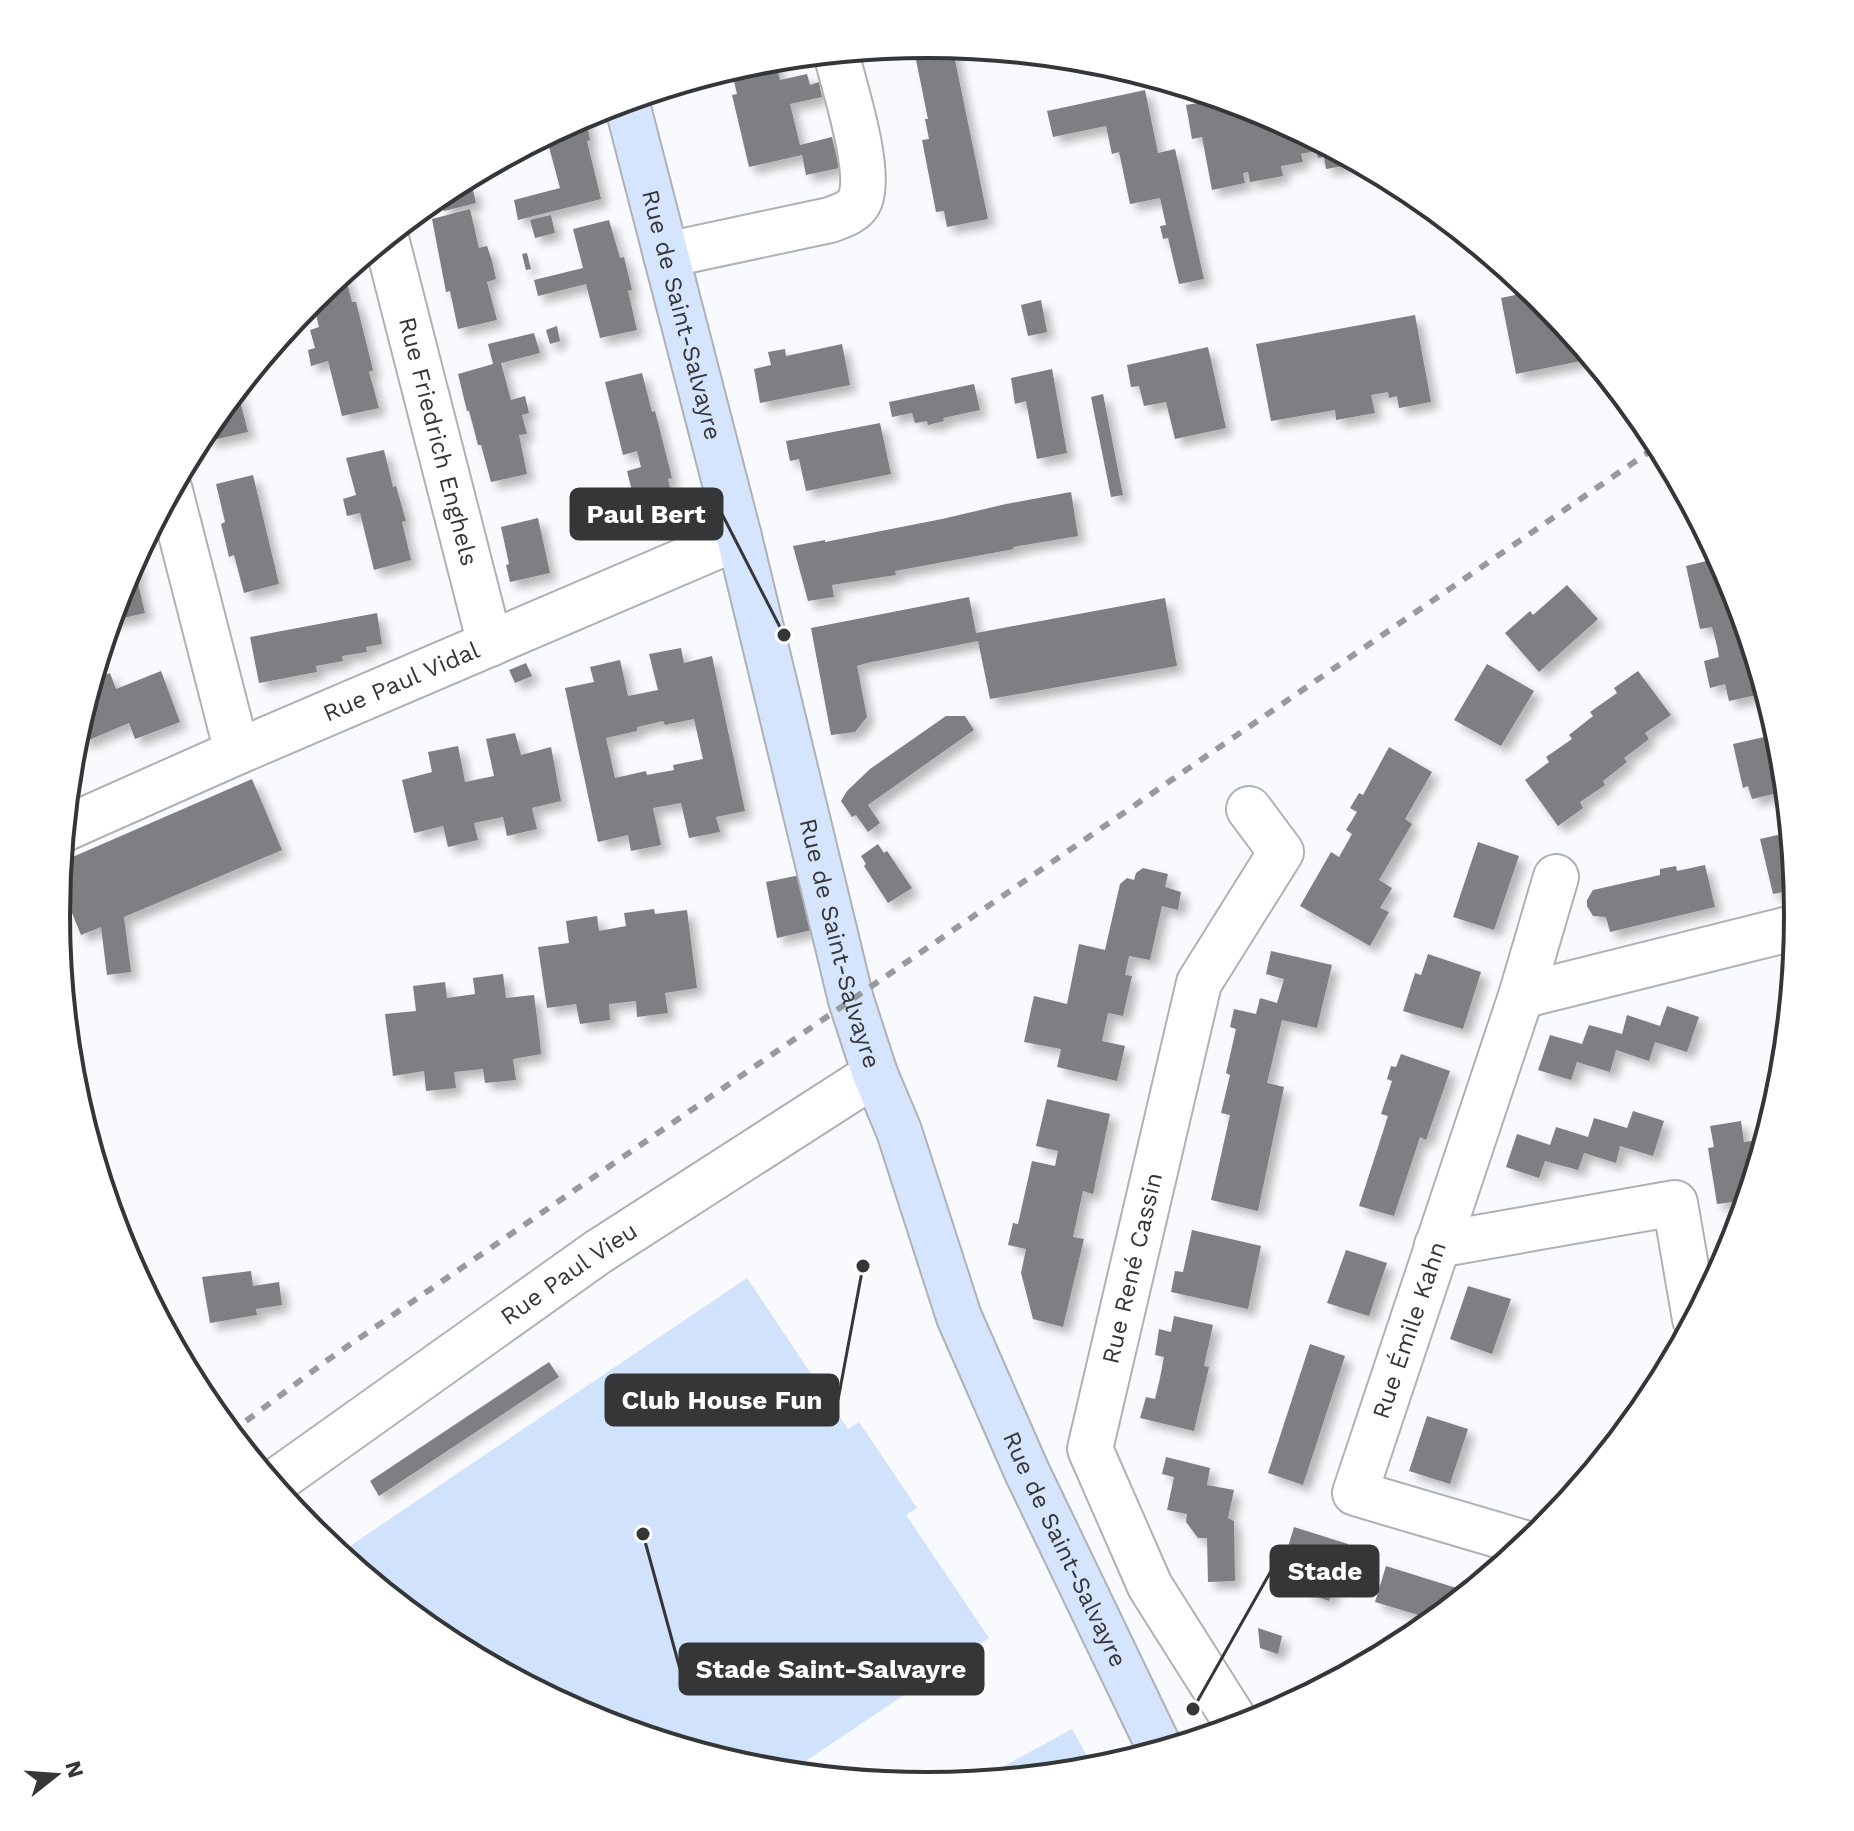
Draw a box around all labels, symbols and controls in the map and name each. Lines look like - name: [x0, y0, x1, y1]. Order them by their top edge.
- street label: Rue de Saint-Salvayre: [636, 187, 727, 443]
- street label: Rue Friedrich Enghels: [393, 314, 483, 569]
- callout: Paul Bert: [571, 489, 722, 539]
- text: Paul Bert: [586, 499, 706, 529]
- street label: Rue Paul Vidal: [319, 636, 484, 728]
- street label: Rue de Saint-Salvayre: [794, 816, 886, 1072]
- street label: Rue René Cassin: [1096, 1170, 1168, 1367]
- street label: Rue Paul Vieu: [495, 1216, 643, 1331]
- street label: Rue Émile Kahn: [1367, 1238, 1452, 1423]
- callout: Club House Fun: [606, 1375, 838, 1425]
- text: Club House Fun: [622, 1385, 822, 1415]
- street label: Rue de Saint-Salvayre: [997, 1427, 1133, 1672]
- callout: Stade: [1271, 1546, 1378, 1596]
- text: Stade: [1288, 1556, 1362, 1586]
- callout: Stade Saint-Salvayre: [680, 1644, 983, 1694]
- text: Stade Saint-Salvayre: [696, 1654, 966, 1684]
- north arrow: [16, 1735, 96, 1815]
- text: N: [60, 1758, 89, 1781]

